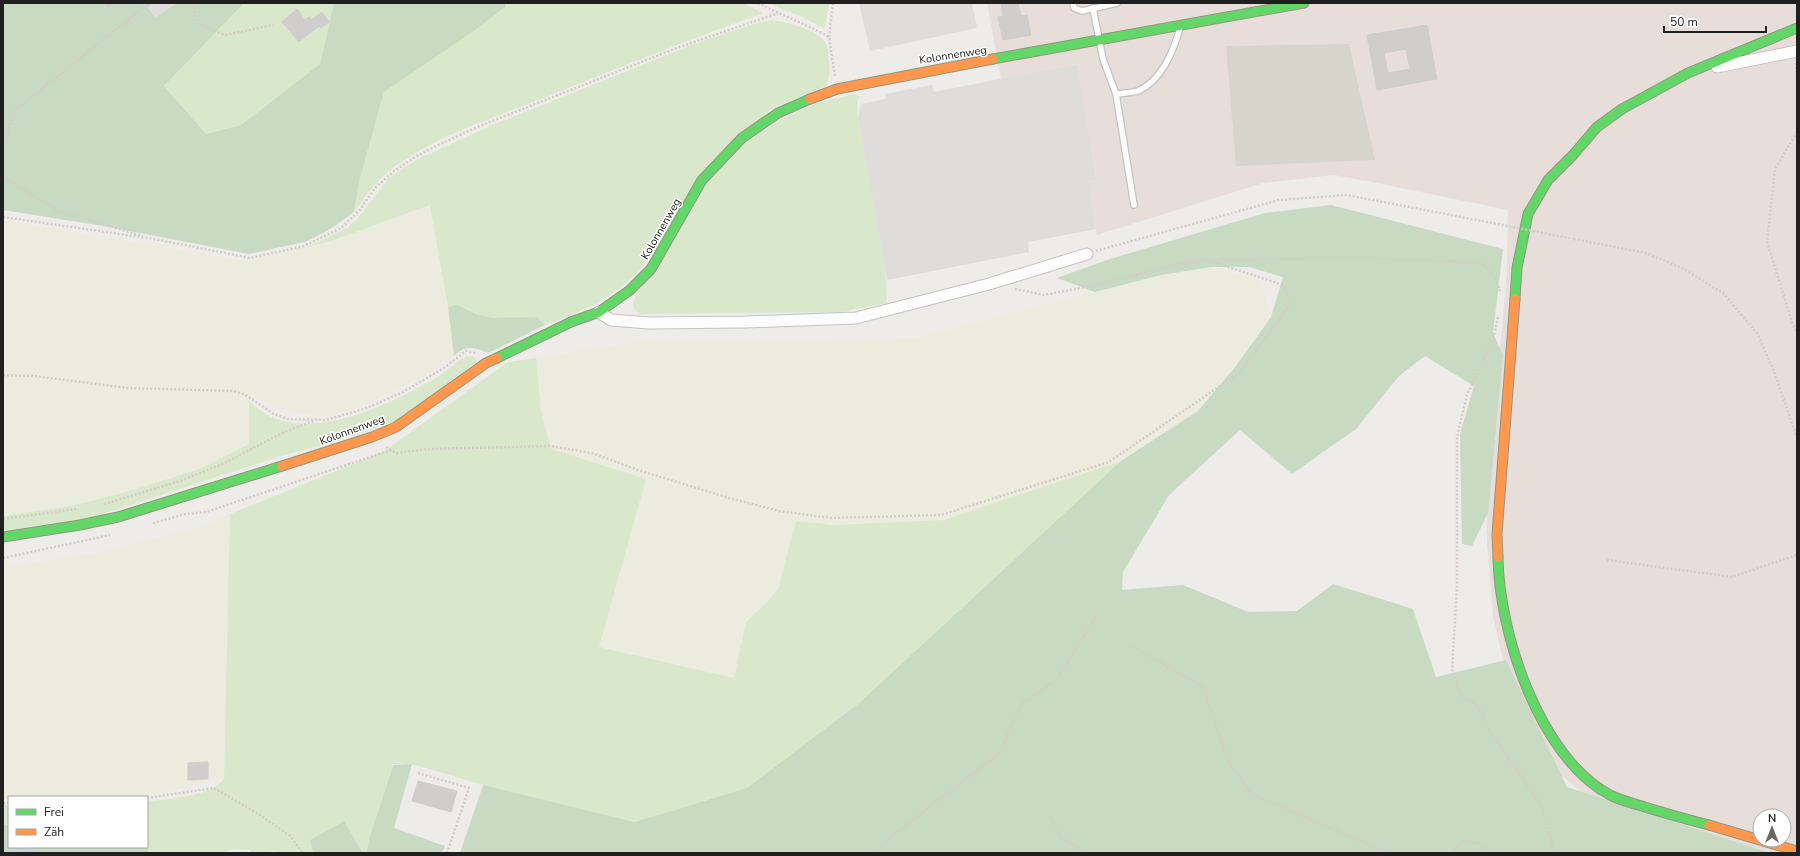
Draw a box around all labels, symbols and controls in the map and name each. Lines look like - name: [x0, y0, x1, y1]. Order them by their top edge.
- scale bar: [1664, 8, 1766, 34]
- text: 50 m: [1670, 14, 1698, 30]
- street label: Kolonnenweg: [918, 42, 988, 68]
- street label: Kolonnenweg: [637, 196, 685, 262]
- street label: Kolonnenweg: [317, 411, 387, 449]
- legend: [8, 796, 148, 848]
- text: Frei: [44, 804, 64, 820]
- north arrow: [1752, 808, 1792, 848]
- text: N: [1768, 811, 1776, 826]
- text: Zäh: [44, 824, 64, 840]

